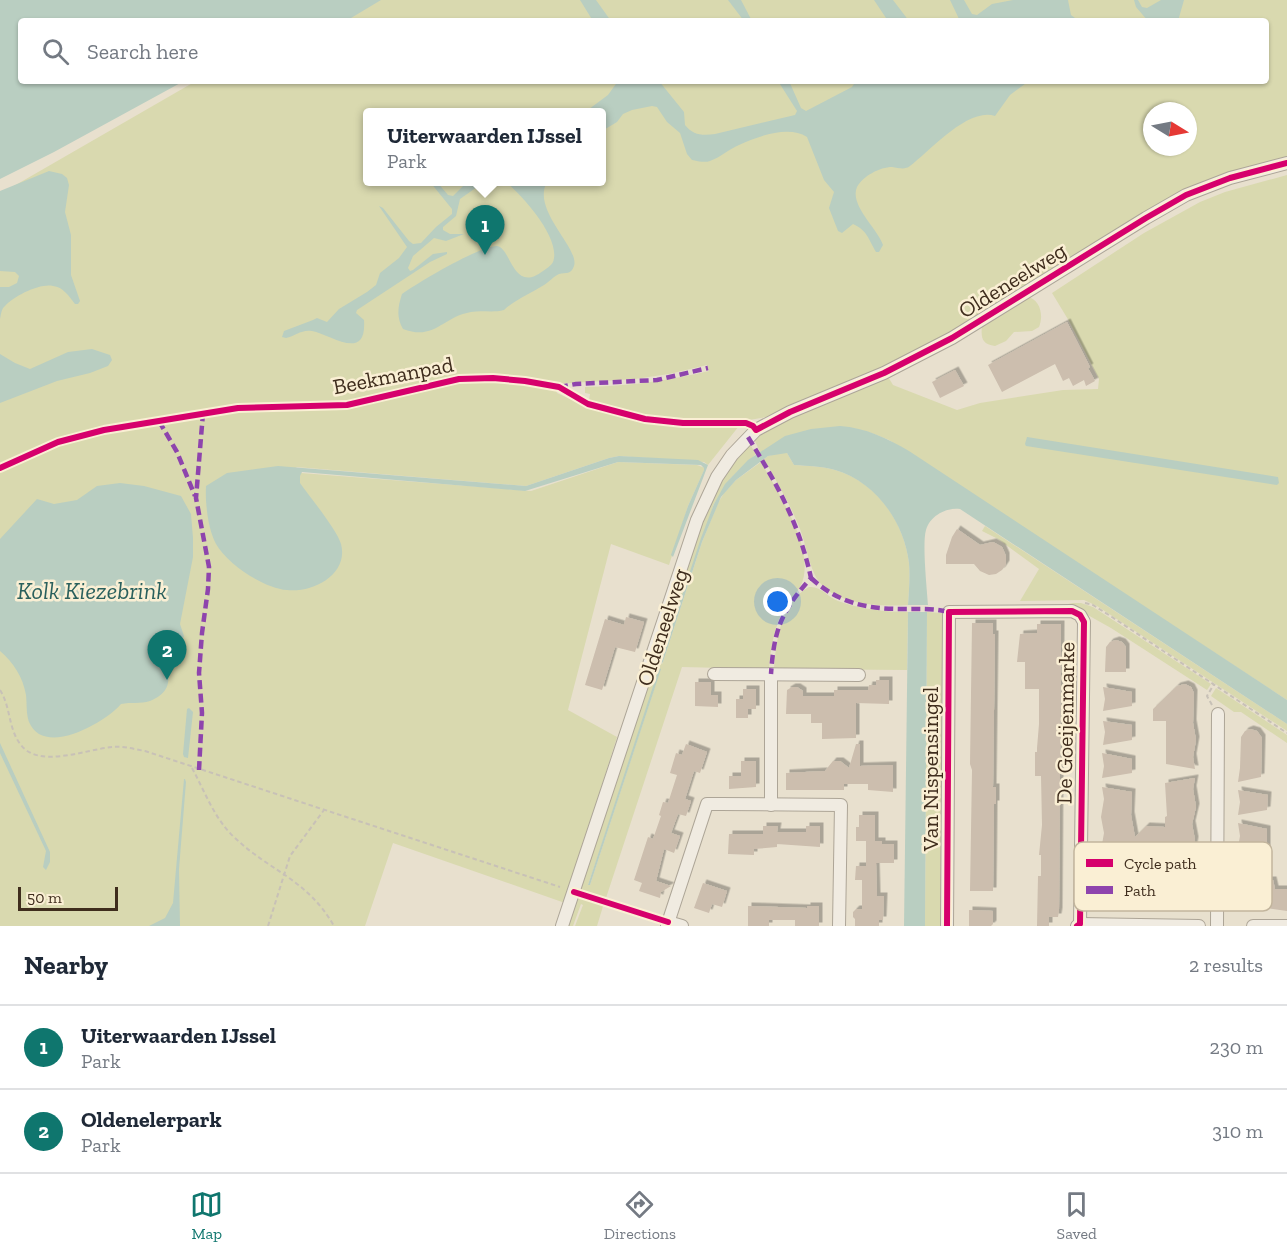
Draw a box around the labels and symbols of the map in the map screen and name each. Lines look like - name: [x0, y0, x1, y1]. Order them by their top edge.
- north arrow: [1143, 102, 1197, 156]
- pin: 1: [466, 206, 504, 255]
- street label: Oldeneelweg: [953, 237, 1071, 324]
- street label: Beekmanpad: [330, 351, 456, 400]
- street label: Oldeneelweg: [631, 565, 694, 689]
- water label: Kolk Kiezebrink: [17, 576, 167, 605]
- your location: [763, 587, 792, 616]
- pin: 2: [148, 630, 186, 680]
- street label: De Goeijenmarke: [1051, 642, 1080, 804]
- street label: Van Nispensingel: [917, 687, 944, 852]
- legend: [1074, 842, 1272, 911]
- text: Cycle path: [1124, 854, 1197, 873]
- text: Path: [1124, 881, 1156, 900]
- scale bar: [18, 884, 118, 912]

